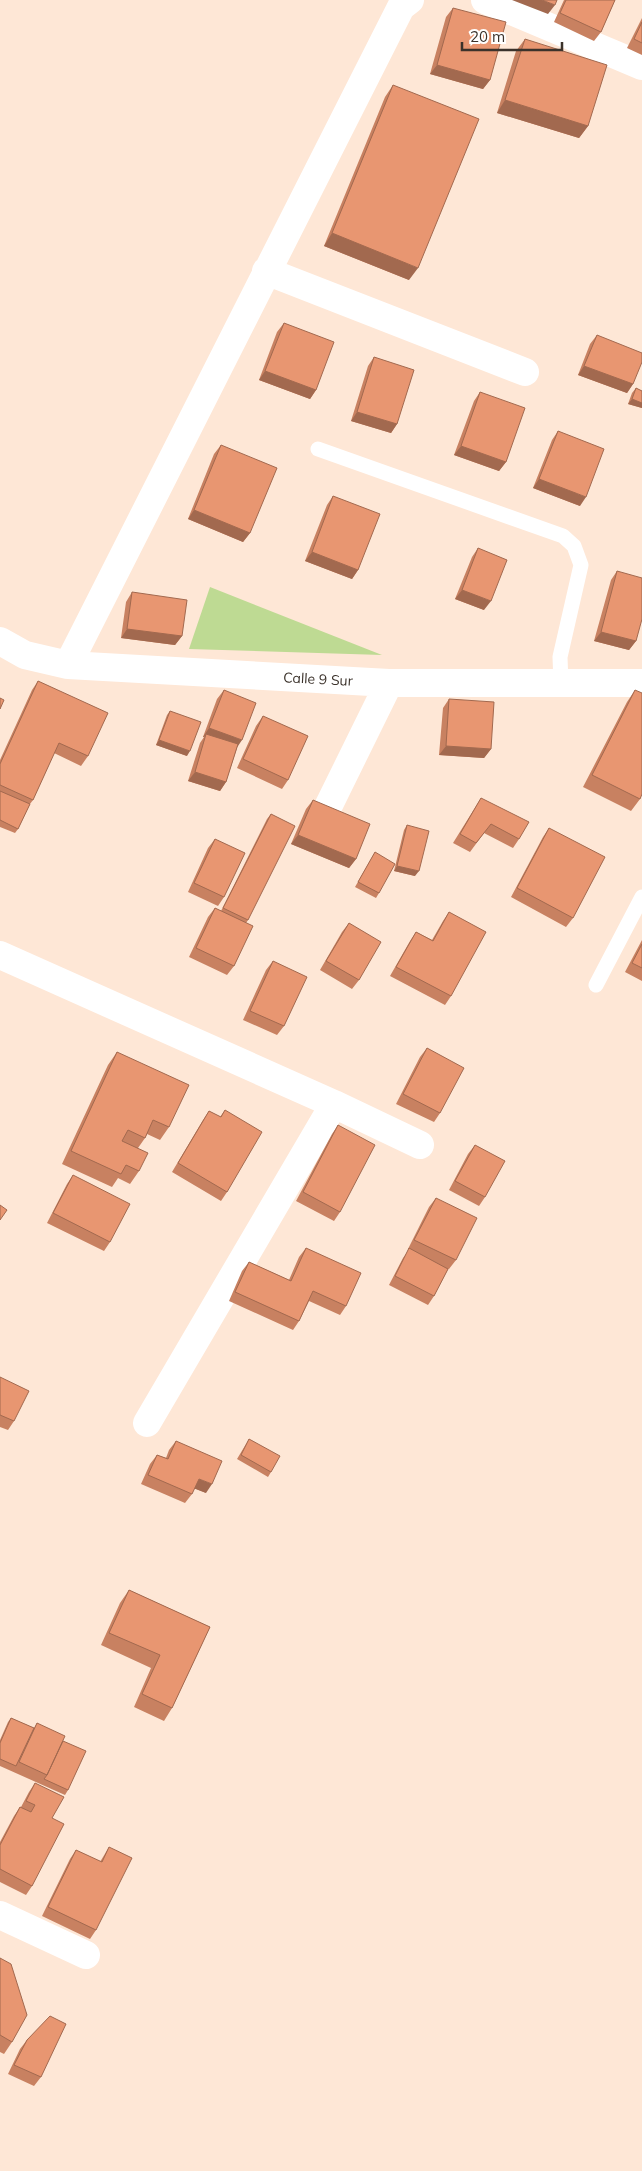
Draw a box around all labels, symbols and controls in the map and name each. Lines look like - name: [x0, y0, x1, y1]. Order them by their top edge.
- scale bar: [462, 20, 562, 52]
- text: 20 m: [470, 27, 505, 46]
- street label: Calle 9 Sur: [283, 668, 354, 690]

